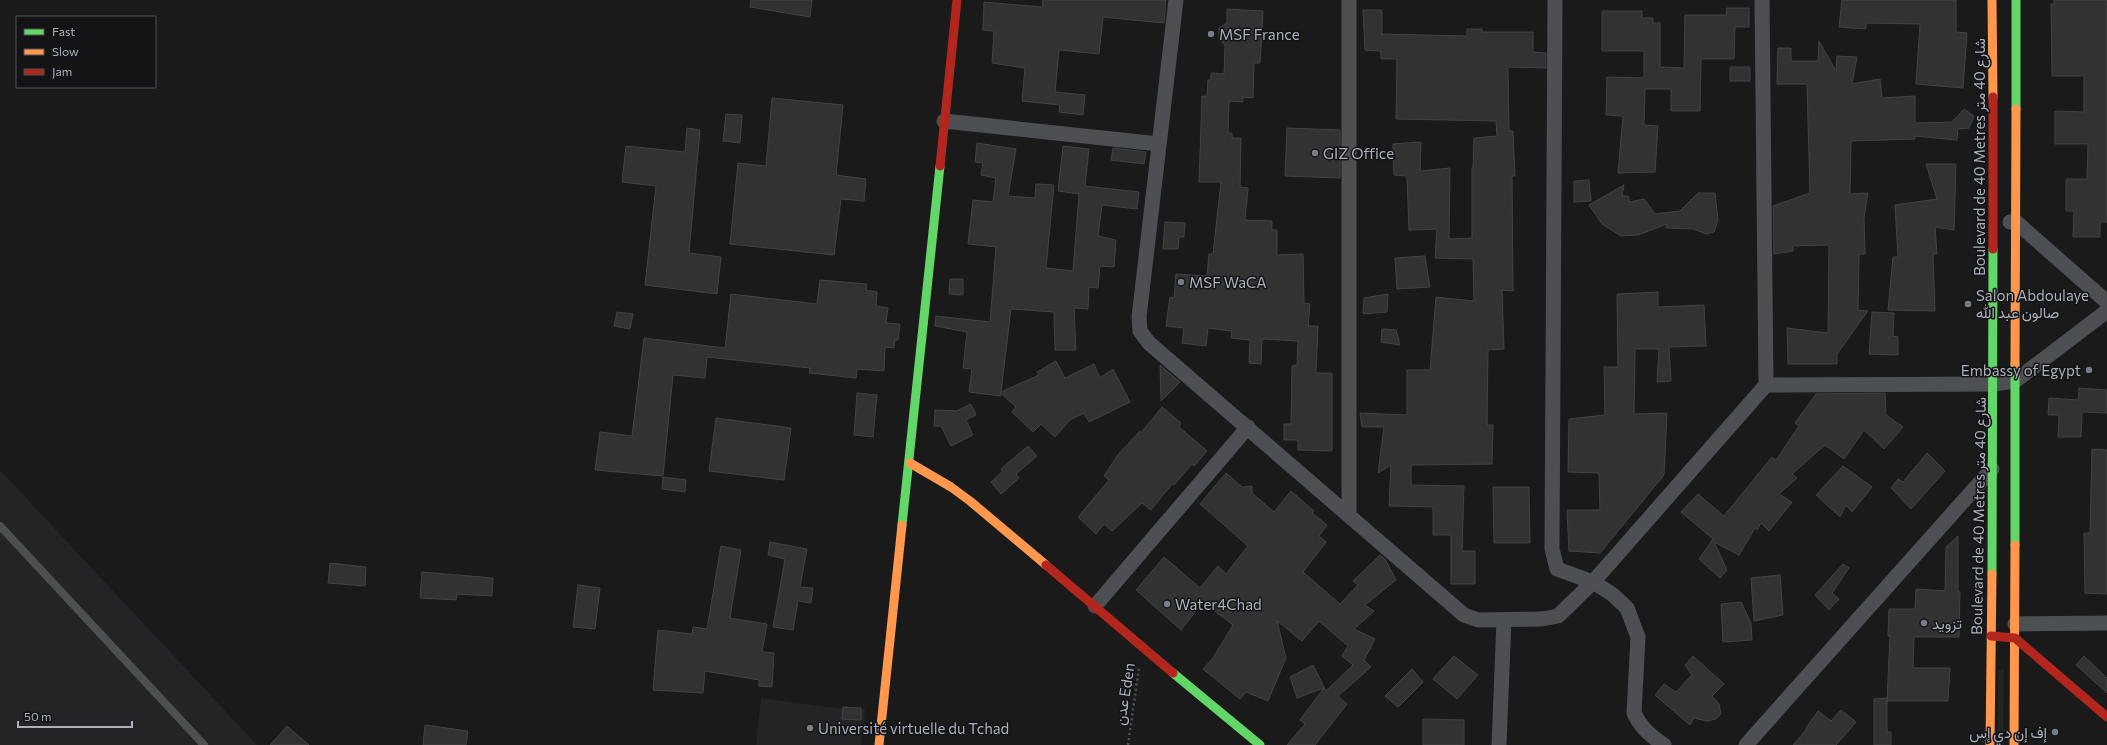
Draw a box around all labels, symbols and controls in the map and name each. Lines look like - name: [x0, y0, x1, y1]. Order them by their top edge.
- legend: [16, 16, 156, 88]
- text: Fast: [52, 24, 75, 38]
- place label: MSF France: [1219, 25, 1300, 43]
- marker: MSF France: [1206, 29, 1216, 39]
- street label: Boulevard de 40 Metres شارع 40 متر: [1970, 38, 1991, 276]
- text: Slow: [52, 44, 79, 58]
- text: Jam: [52, 64, 72, 79]
- place label: GIZ Office: [1323, 144, 1394, 162]
- marker: GIZ Office: [1310, 148, 1320, 158]
- place label: MSF WaCA: [1189, 273, 1267, 291]
- marker: MSF WaCA: [1176, 277, 1186, 287]
- place label: Salon Abdoulaye صالون عبد الله: [1976, 286, 2089, 322]
- marker: Salon Abdoulaye صالون عبد الله: [1963, 299, 1973, 309]
- place label: Embassy of Egypt: [1961, 361, 2081, 379]
- marker: Embassy of Egypt: [2084, 365, 2094, 375]
- street label: Boulevard de 40 Metres شارع 40 متر: [1967, 397, 1992, 635]
- place label: Water4Chad: [1175, 595, 1262, 613]
- marker: Water4Chad: [1162, 599, 1172, 609]
- place label: تزويد: [1932, 614, 1962, 633]
- marker: تزويد: [1919, 618, 1929, 628]
- street label: عدن Eden: [1110, 662, 1139, 727]
- scale bar: [18, 703, 132, 729]
- text: 50 m: [24, 709, 52, 723]
- place label: Université virtuelle du Tchad: [818, 719, 1009, 737]
- marker: Université virtuelle du Tchad: [805, 723, 815, 733]
- place label: إف إن دي إس: [1969, 723, 2048, 745]
- marker: إف إن دي إس: [2050, 727, 2060, 737]

